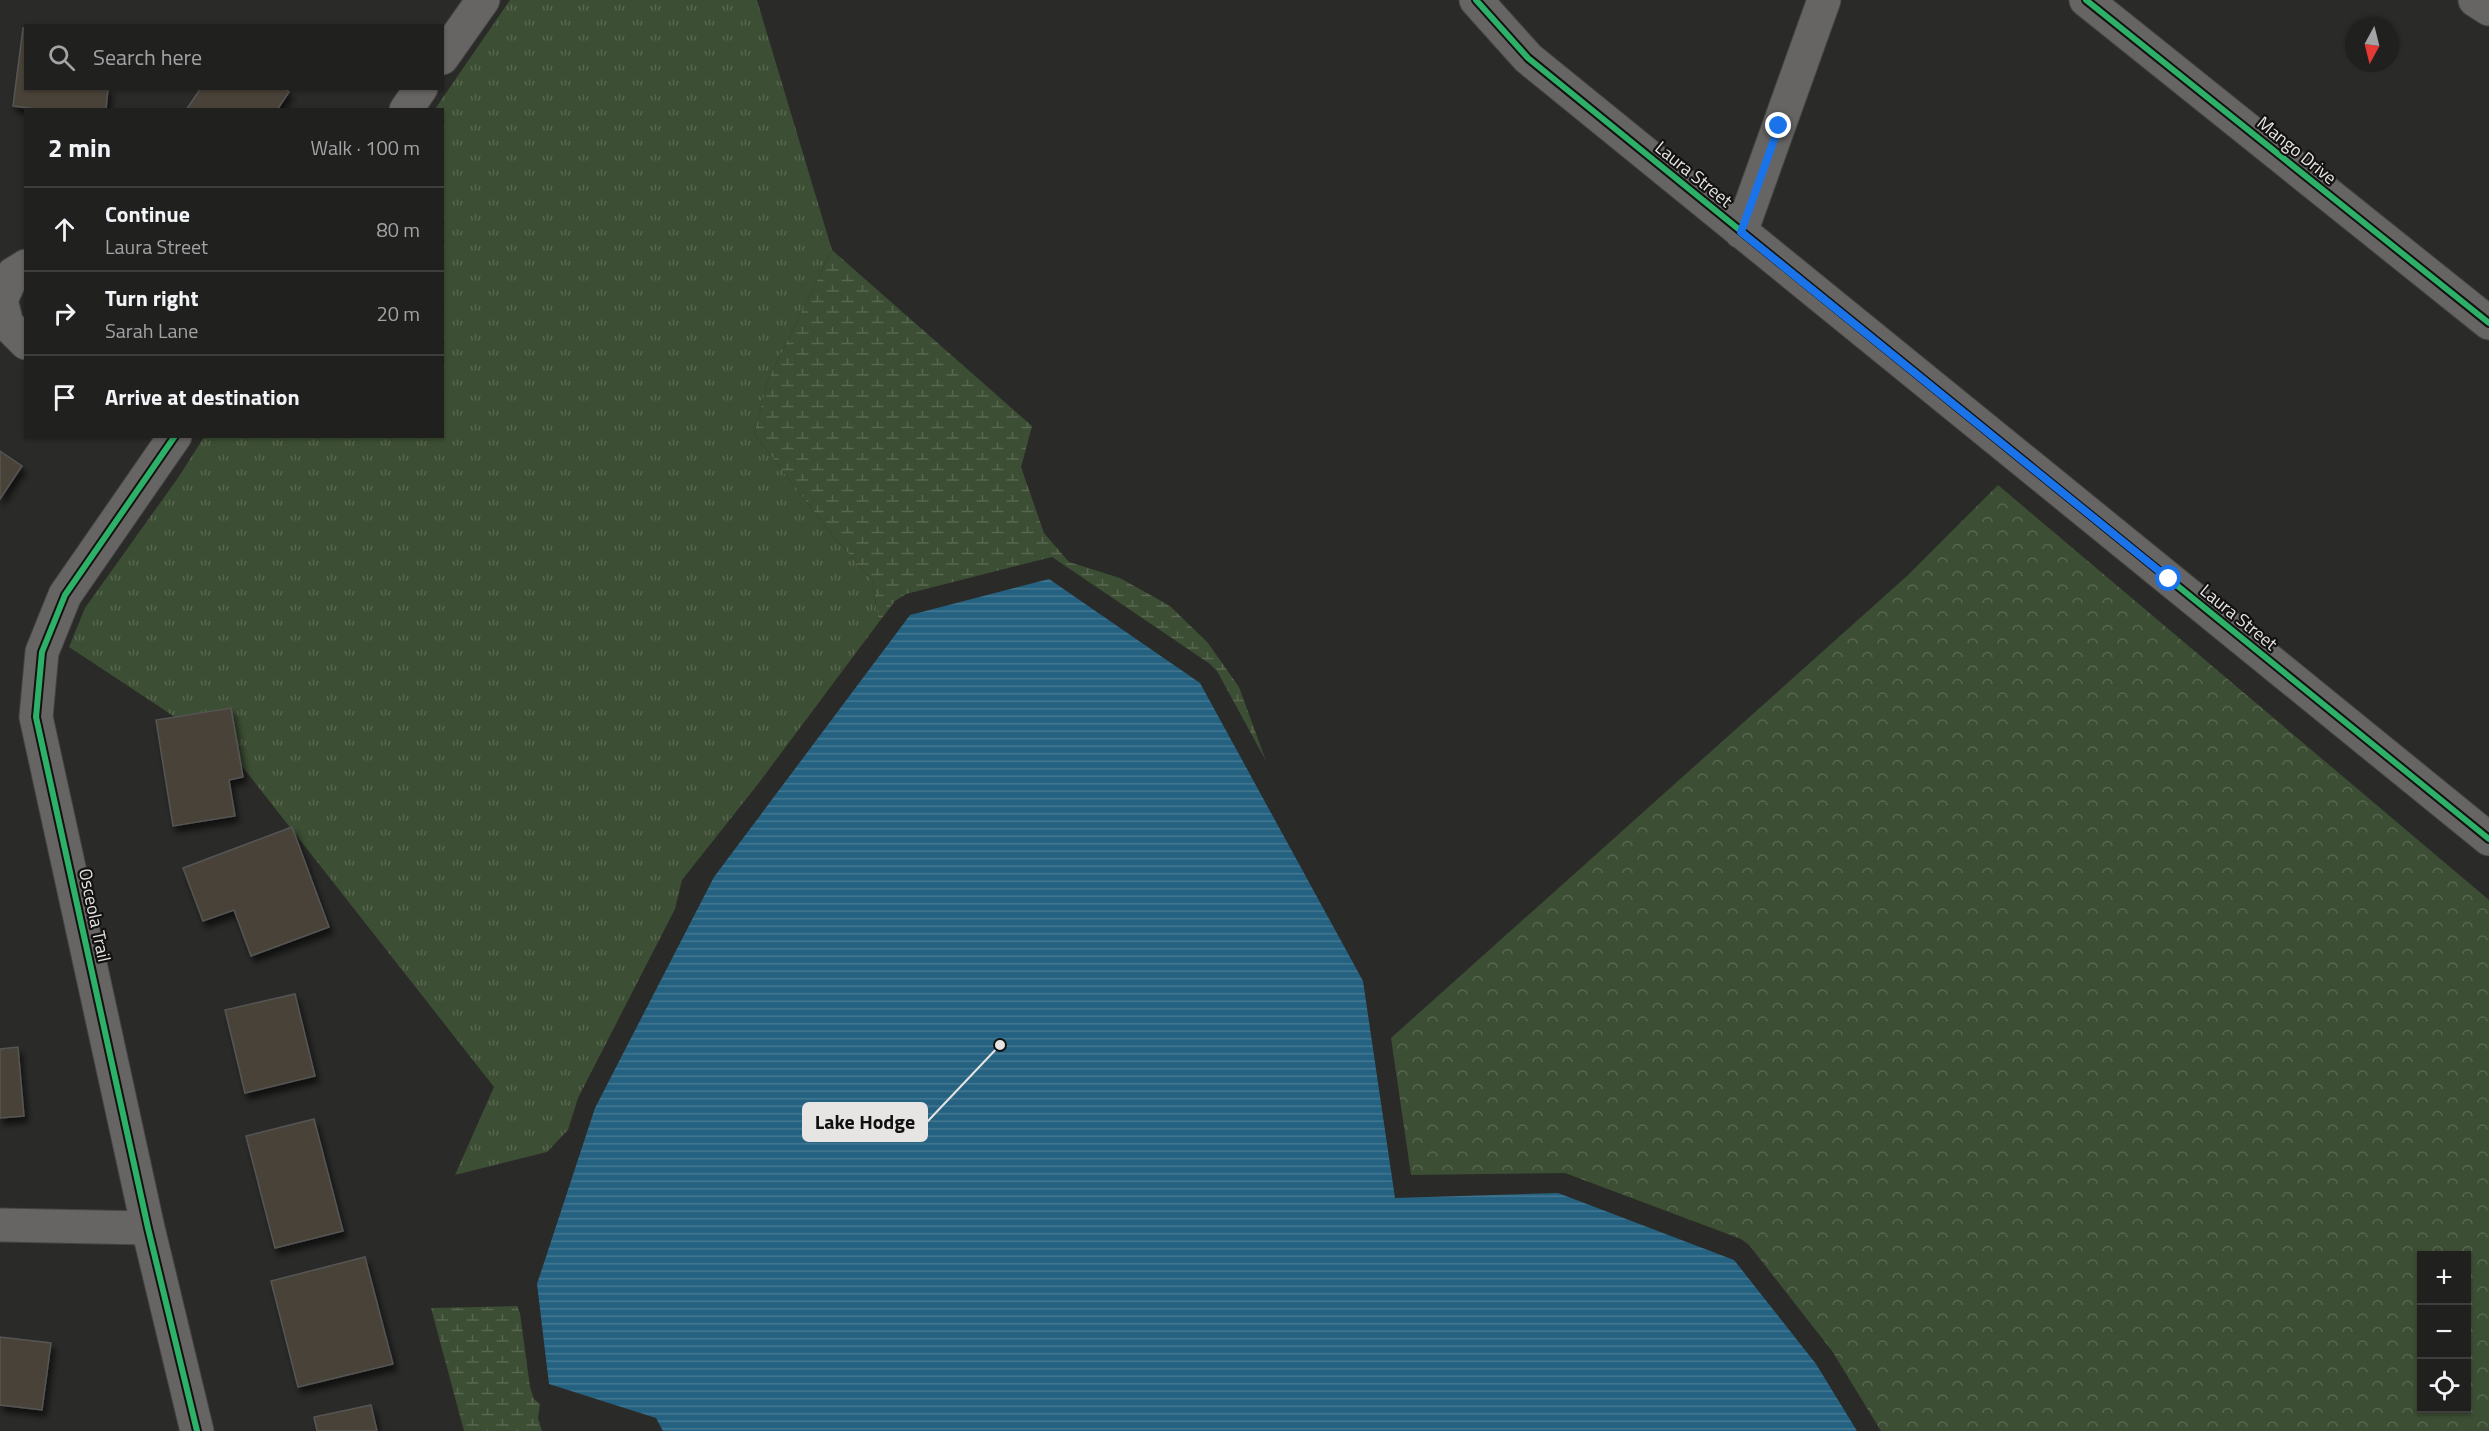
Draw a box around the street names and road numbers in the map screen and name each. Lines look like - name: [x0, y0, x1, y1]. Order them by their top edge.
- street label: Mango Drive: [2251, 109, 2343, 191]
- street label: Laura Street: [1649, 134, 1739, 214]
- street label: Laura Street: [2194, 577, 2284, 657]
- street label: Osceola Trail: [72, 866, 118, 964]

